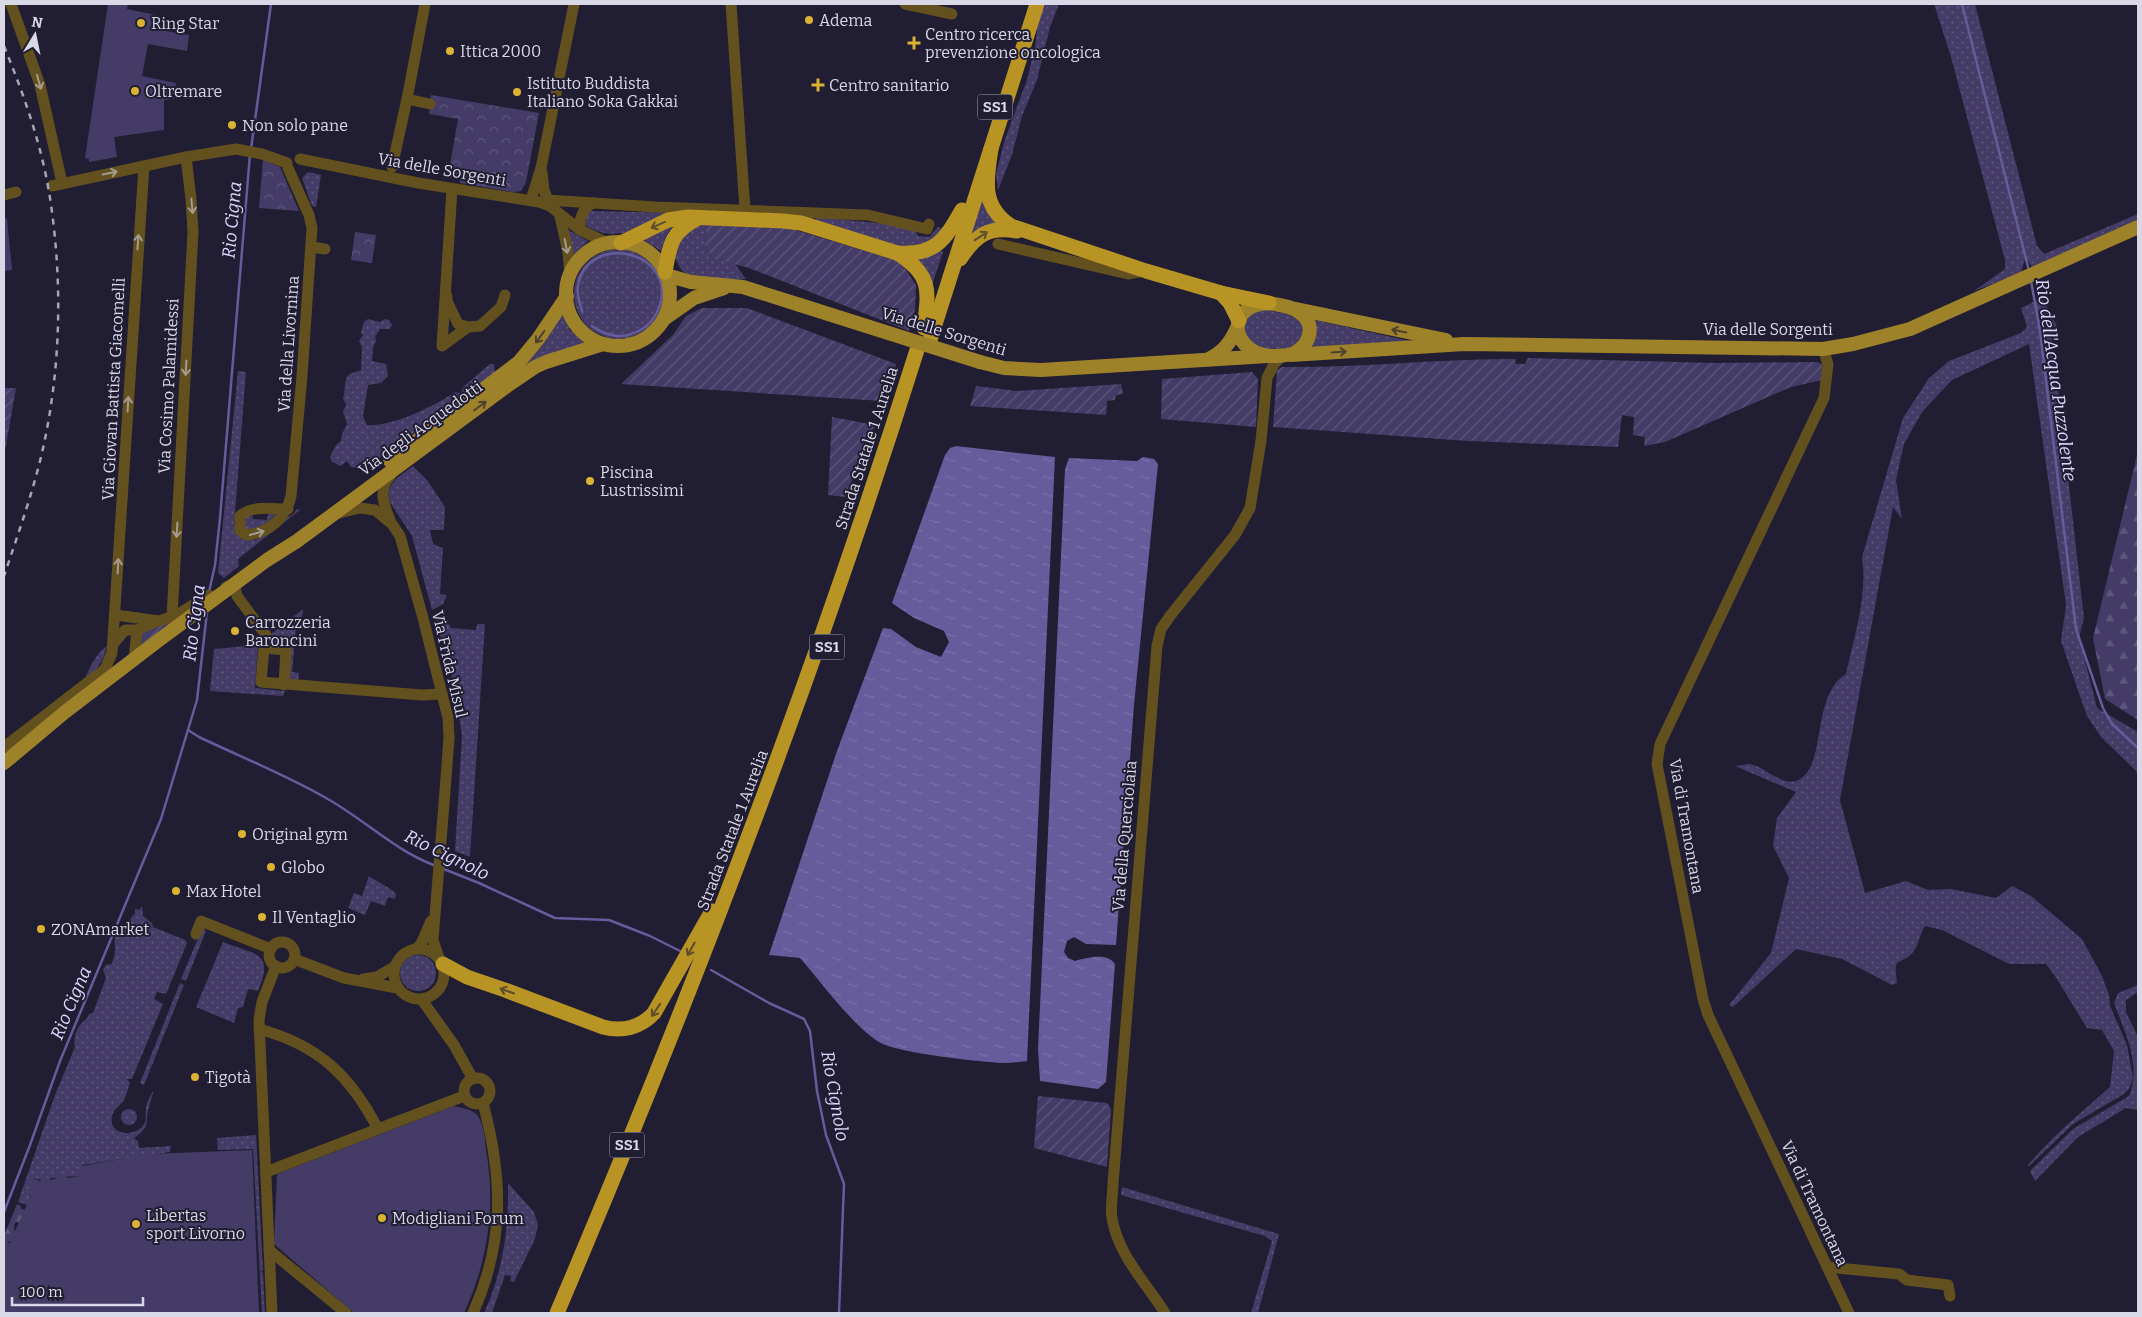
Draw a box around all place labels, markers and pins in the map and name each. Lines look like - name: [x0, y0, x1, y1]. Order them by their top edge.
- place label: Adema: [819, 11, 873, 30]
- place label: Ring Star: [151, 14, 219, 33]
- marker: Adema: [803, 14, 815, 26]
- marker: Ring Star: [135, 17, 147, 29]
- place label: Centro ricerca prevenzione oncologica: [925, 25, 1101, 62]
- marker: Centro ricerca prevenzione oncologica: [907, 36, 921, 50]
- place label: Ittica 2000: [460, 42, 541, 61]
- marker: Ittica 2000: [444, 45, 456, 57]
- place label: Istituto Buddista Italiano Soka Gakkai: [527, 74, 678, 111]
- place label: Centro sanitario: [829, 76, 949, 95]
- marker: Centro sanitario: [811, 78, 825, 92]
- place label: Oltremare: [145, 82, 222, 101]
- marker: Oltremare: [129, 85, 141, 97]
- marker: Istituto Buddista Italiano Soka Gakkai: [511, 86, 523, 98]
- place label: Non solo pane: [242, 116, 348, 135]
- marker: Non solo pane: [226, 119, 238, 131]
- place label: Piscina Lustrissimi: [600, 463, 684, 500]
- marker: Piscina Lustrissimi: [584, 475, 596, 487]
- place label: Carrozzeria Baroncini: [245, 613, 331, 650]
- marker: Carrozzeria Baroncini: [229, 625, 241, 637]
- place label: Original gym: [252, 825, 348, 844]
- marker: Original gym: [236, 828, 248, 840]
- place label: Globo: [281, 858, 325, 877]
- marker: Globo: [265, 861, 277, 873]
- place label: Max Hotel: [186, 882, 262, 901]
- marker: Max Hotel: [170, 885, 182, 897]
- place label: Il Ventaglio: [272, 908, 356, 927]
- marker: Il Ventaglio: [256, 911, 268, 923]
- place label: ZONAmarket: [51, 920, 150, 939]
- marker: ZONAmarket: [35, 923, 47, 935]
- place label: Tigotà: [205, 1068, 251, 1087]
- marker: Tigotà: [189, 1071, 201, 1083]
- place label: Libertas sport Livorno: [146, 1206, 245, 1243]
- place label: Modigliani Forum: [392, 1209, 524, 1228]
- marker: Modigliani Forum: [376, 1212, 388, 1224]
- marker: Libertas sport Livorno: [130, 1218, 142, 1230]

